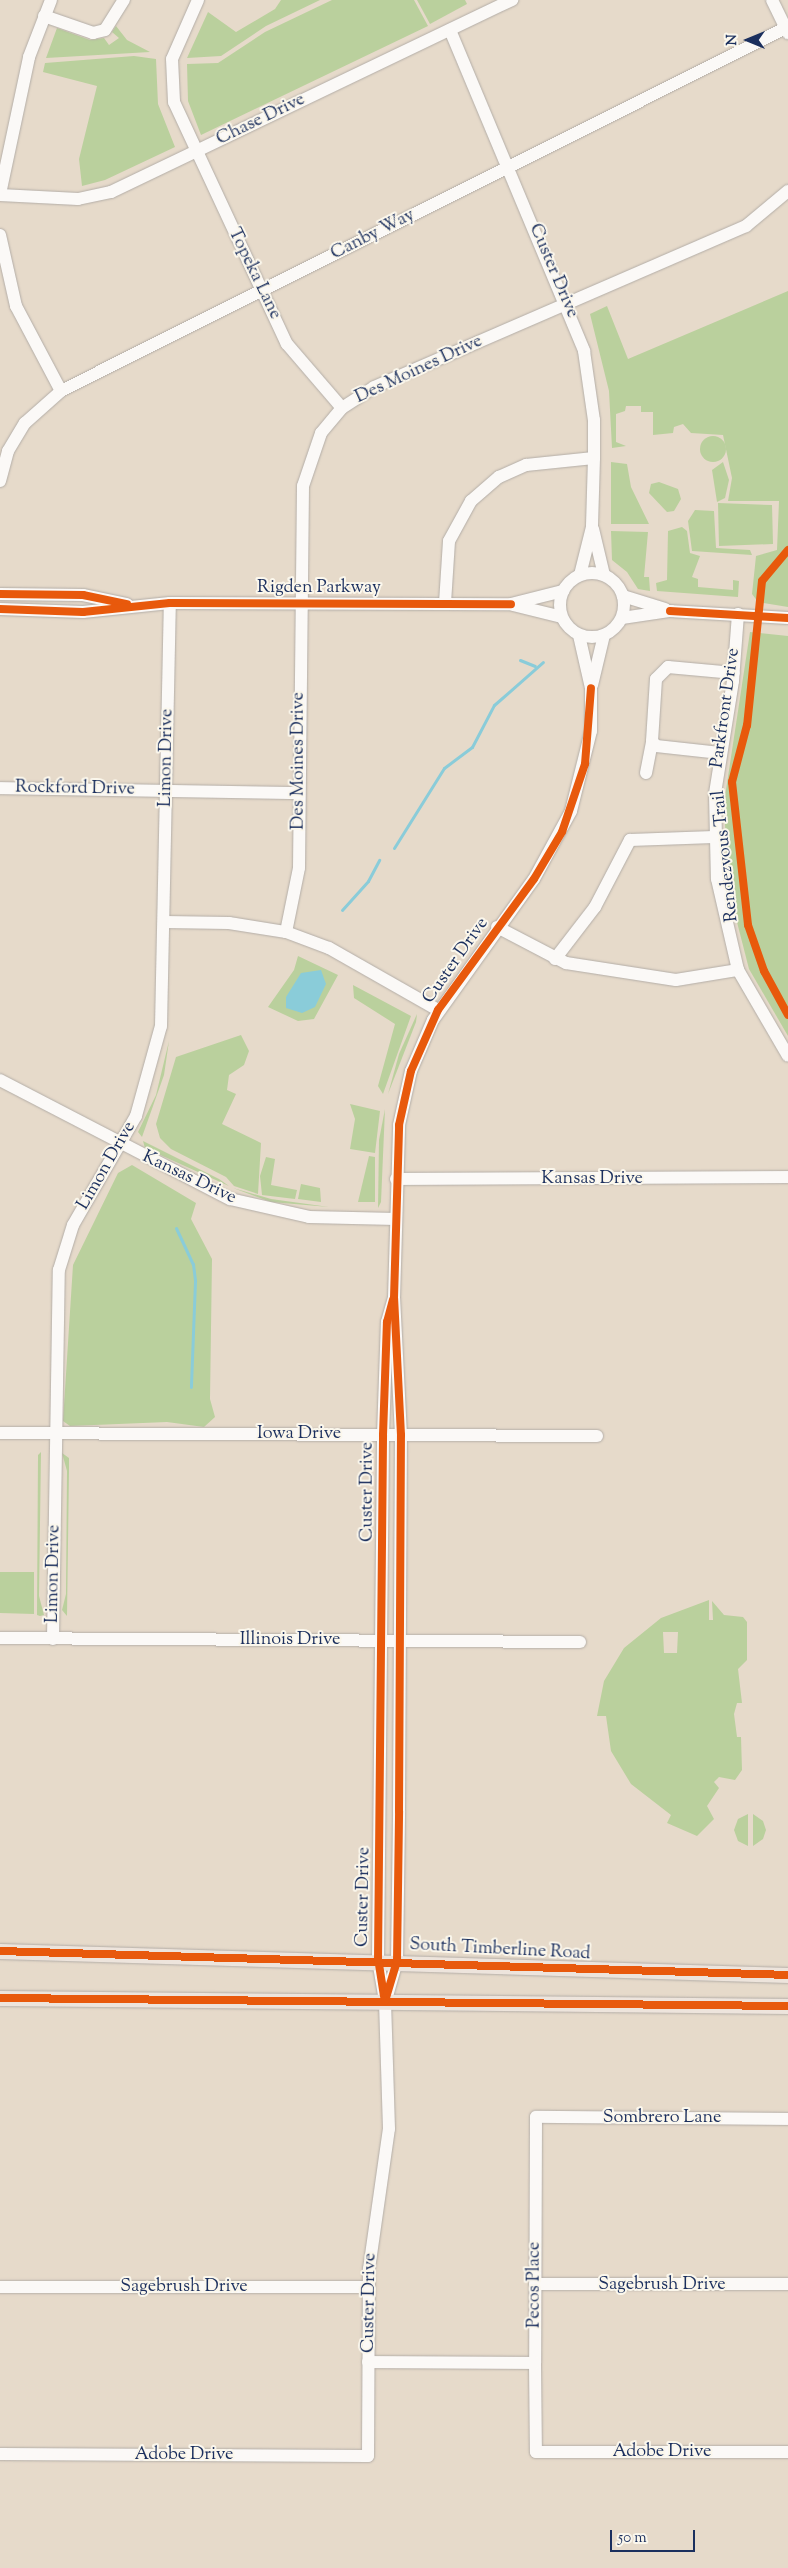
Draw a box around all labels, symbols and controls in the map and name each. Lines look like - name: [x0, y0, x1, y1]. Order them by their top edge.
- north arrow: [723, 15, 773, 65]
- text: N: [723, 34, 743, 46]
- street label: Chase Drive: [213, 89, 309, 151]
- street label: Canby Way: [328, 205, 418, 265]
- street label: Custer Drive: [523, 221, 583, 321]
- street label: Topeka Lane: [223, 225, 285, 323]
- street label: Des Moines Drive: [352, 331, 486, 409]
- street label: Rigden Parkway: [257, 577, 381, 599]
- street label: Parkfront Drive: [707, 647, 745, 769]
- street label: Des Moines Drive: [288, 692, 310, 830]
- street label: Limon Drive: [155, 709, 179, 807]
- street label: Rockford Drive: [15, 777, 135, 801]
- street label: Rendezvous Trail: [708, 789, 744, 923]
- street label: Custer Drive: [418, 914, 494, 1008]
- street label: Limon Drive: [73, 1118, 141, 1214]
- street label: Kansas Drive: [138, 1147, 240, 1209]
- street label: Kansas Drive: [541, 1168, 643, 1190]
- street label: Iowa Drive: [257, 1423, 341, 1445]
- street label: Custer Drive: [357, 1442, 379, 1542]
- street label: Limon Drive: [42, 1525, 66, 1623]
- street label: Illinois Drive: [240, 1629, 340, 1651]
- street label: Custer Drive: [352, 1847, 376, 1947]
- street label: South Timberline Road: [409, 1934, 591, 1966]
- street label: Sombrero Lane: [603, 2107, 721, 2129]
- street label: Pecos Place: [524, 2242, 546, 2328]
- street label: Custer Drive: [358, 2253, 382, 2353]
- street label: Sagebrush Drive: [598, 2274, 726, 2296]
- street label: Sagebrush Drive: [120, 2276, 248, 2298]
- street label: Adobe Drive: [613, 2441, 711, 2463]
- street label: Adobe Drive: [135, 2444, 233, 2466]
- scale bar: [613, 2520, 698, 2552]
- text: 50 m: [618, 2528, 647, 2549]

